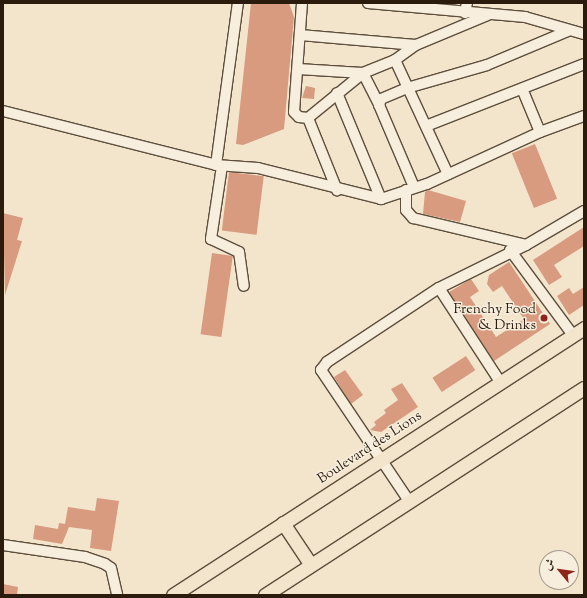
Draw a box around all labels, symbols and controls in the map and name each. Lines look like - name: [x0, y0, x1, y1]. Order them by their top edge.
- place label: Frenchy Food & Drinks: [453, 302, 536, 334]
- marker: Frenchy Food & Drinks: [539, 313, 549, 323]
- street label: Boulevard des Lions: [315, 408, 425, 488]
- north arrow: [539, 550, 579, 590]
- text: ش: [540, 556, 559, 573]

